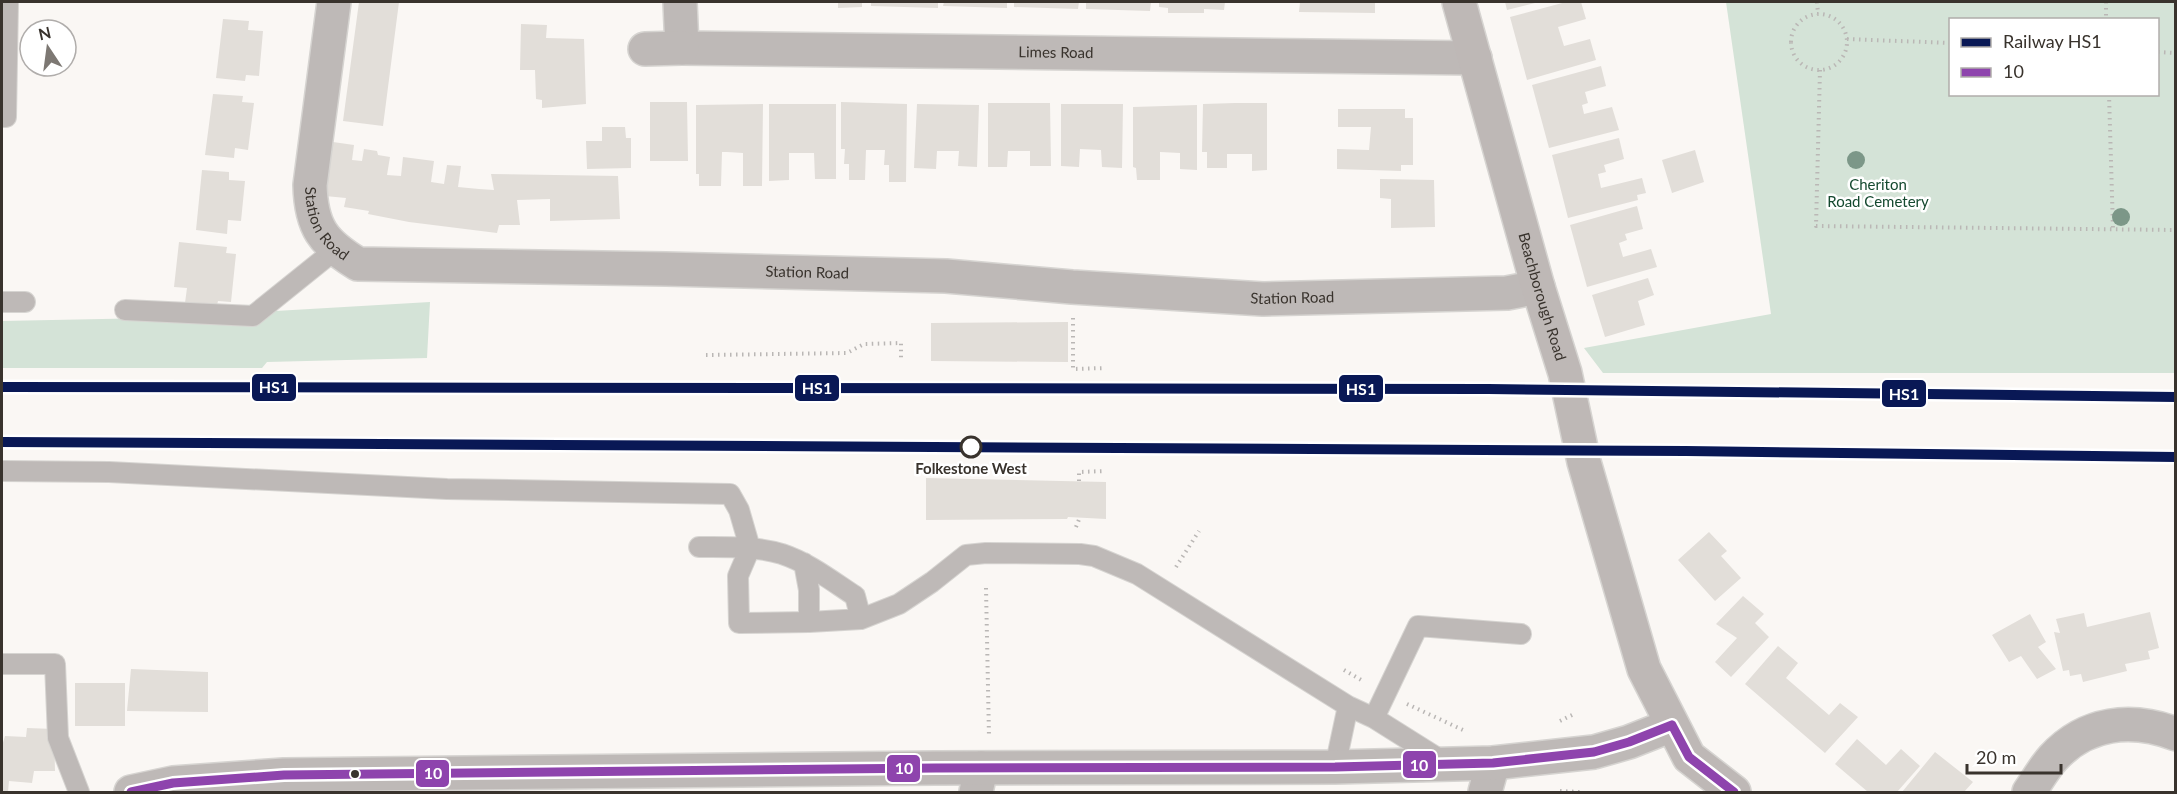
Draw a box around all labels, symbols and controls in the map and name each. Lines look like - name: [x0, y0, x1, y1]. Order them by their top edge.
- north arrow: [18, 18, 78, 78]
- legend: [1949, 18, 2159, 96]
- text: N: [36, 22, 53, 44]
- text: Railway HS1: [2003, 30, 2102, 52]
- street label: Limes Road: [1018, 42, 1094, 61]
- text: 10: [2003, 60, 2024, 82]
- park label: Cheriton Road Cemetery: [1827, 175, 1929, 210]
- street label: Station Road: [302, 186, 353, 264]
- street label: Beachborough Road: [1515, 230, 1571, 363]
- street label: Station Road: [765, 261, 849, 282]
- street label: Station Road: [1250, 287, 1334, 307]
- line badge: HS1: [251, 373, 297, 402]
- line badge: HS1: [794, 374, 840, 402]
- line badge: HS1: [1338, 374, 1384, 403]
- text: HS1: [259, 377, 289, 396]
- text: HS1: [802, 378, 832, 397]
- text: HS1: [1346, 379, 1376, 398]
- line badge: HS1: [1881, 379, 1927, 408]
- text: HS1: [1889, 384, 1919, 403]
- marker: Folkestone West: [960, 436, 982, 458]
- place label: Folkestone West: [915, 459, 1027, 477]
- scale bar: [1967, 737, 2062, 775]
- text: 20 m: [1976, 746, 2016, 768]
- line badge: 10: [1402, 750, 1437, 779]
- line badge: 10: [886, 754, 921, 783]
- text: 10: [1410, 755, 1428, 774]
- text: 10: [895, 758, 913, 777]
- line badge: 10: [415, 759, 450, 788]
- text: 10: [424, 763, 442, 782]
- unlabelled marker: [349, 768, 361, 780]

